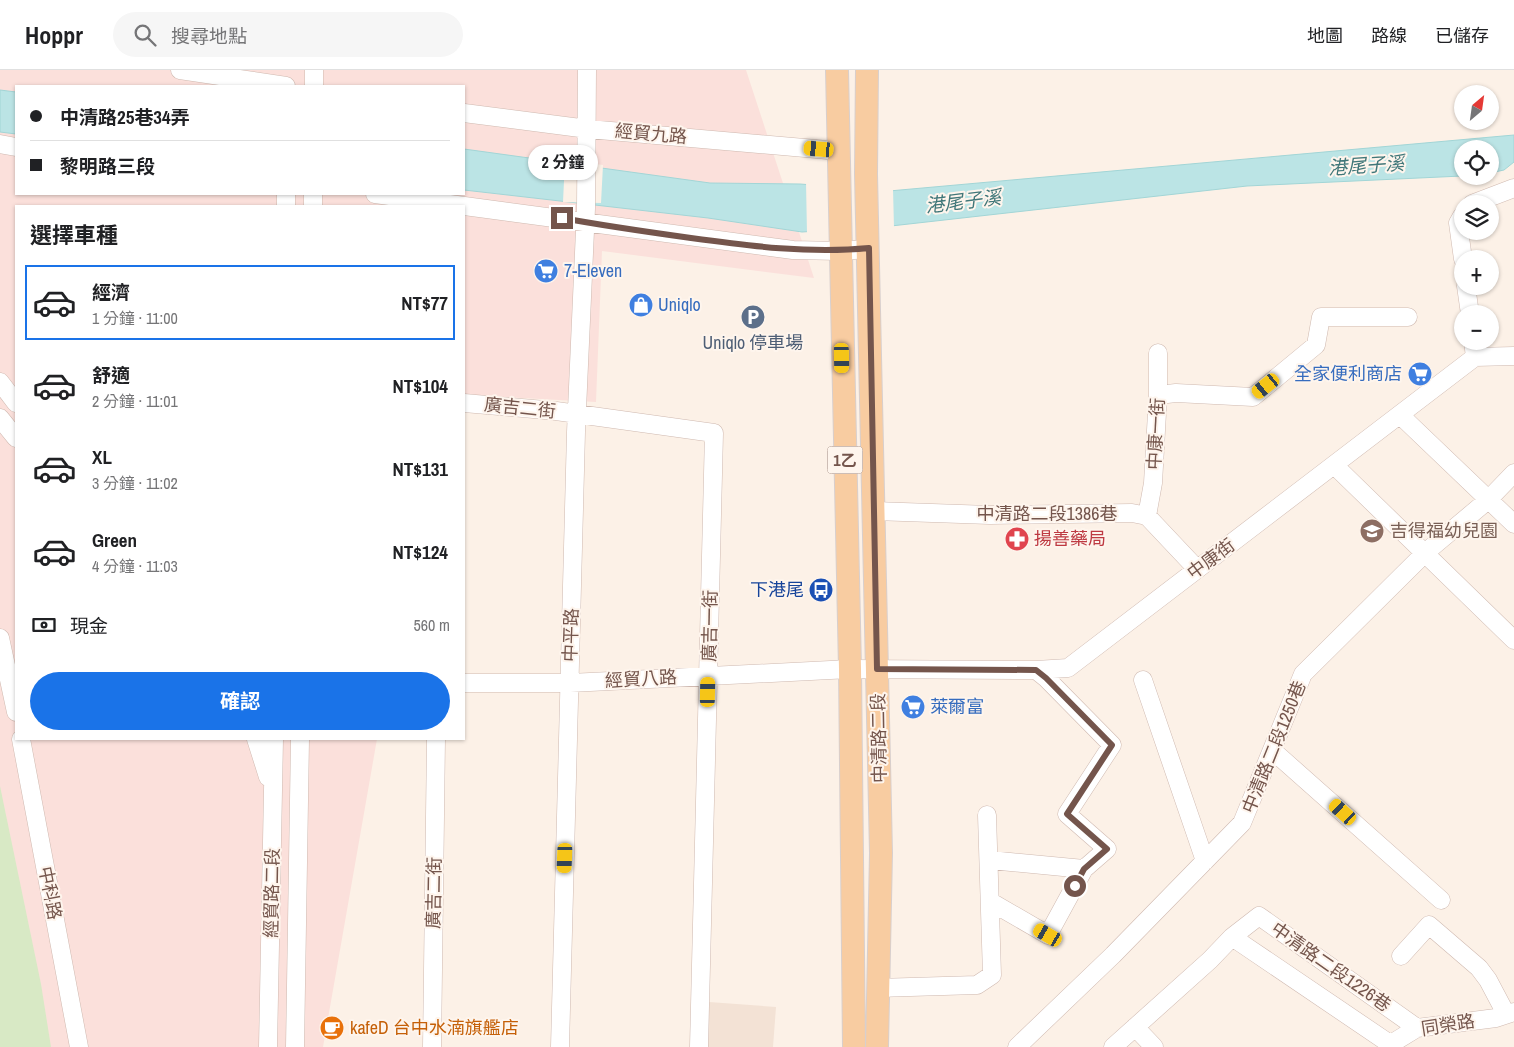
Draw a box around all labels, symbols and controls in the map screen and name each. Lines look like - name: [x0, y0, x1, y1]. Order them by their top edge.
- search box: [113, 12, 463, 57]
- text: Hoppr: [25, 19, 83, 51]
- icon: search: [131, 21, 159, 49]
- text: 搜尋地點: [171, 23, 247, 49]
- text: 地圖: [1307, 23, 1343, 48]
- text: 路線: [1371, 23, 1407, 48]
- text: 已儲存: [1435, 23, 1489, 48]
- north arrow: [1454, 85, 1499, 130]
- map controls: [1454, 85, 1499, 350]
- text: 中清路25巷34弄: [60, 104, 190, 130]
- street label: 經貿九路: [614, 118, 688, 149]
- car: [803, 140, 834, 158]
- button: locate: [1454, 140, 1499, 185]
- callout: 2 分鐘: [527, 146, 597, 180]
- water label: 港尾子溪: [1327, 149, 1408, 181]
- text: 2 分鐘: [542, 151, 584, 173]
- text: 黎明路三段: [60, 153, 155, 179]
- water label: 港尾子溪: [924, 183, 1005, 219]
- button: layers: [1454, 195, 1499, 240]
- route end: [551, 207, 573, 229]
- text: 選擇車種: [30, 220, 118, 250]
- button: +: [1454, 250, 1499, 295]
- supermarket icon: 7-Eleven: [533, 258, 559, 284]
- place label: 7-Eleven: [564, 258, 622, 283]
- text: 經濟: [92, 279, 130, 305]
- icon: car: [32, 280, 77, 325]
- text: NT$77: [401, 290, 448, 316]
- shop icon: Uniqlo: [628, 292, 654, 318]
- place label: Uniqlo: [658, 292, 701, 317]
- parking icon: Uniqlo 停車場: [740, 304, 766, 330]
- button: −: [1454, 305, 1499, 350]
- text: 1 分鐘 · 11:00: [92, 307, 178, 329]
- place label: Uniqlo 停車場: [703, 330, 803, 355]
- car: [834, 343, 849, 373]
- place label: 全家便利商店: [1294, 361, 1402, 386]
- supermarket icon: 全家便利商店: [1407, 361, 1433, 387]
- text: 舒適: [92, 362, 130, 388]
- icon: car: [32, 363, 77, 408]
- car: [1249, 371, 1282, 401]
- text: NT$104: [393, 373, 448, 399]
- text: 2 分鐘 · 11:01: [92, 390, 178, 412]
- street label: 廣吉二街: [483, 391, 557, 424]
- street label: 中康一街: [1141, 397, 1170, 471]
- text: XL: [92, 444, 112, 470]
- icon: car: [32, 446, 77, 491]
- road number: 1乙: [828, 446, 862, 474]
- text: NT$131: [393, 456, 448, 482]
- text: 3 分鐘 · 11:02: [92, 472, 178, 494]
- street label: 中清路二段1386巷: [977, 501, 1117, 526]
- school or university icon: 吉得福幼兒園: [1359, 518, 1385, 544]
- place label: 吉得福幼兒園: [1390, 518, 1498, 543]
- pharmacy icon: 揚善藥局: [1004, 526, 1030, 552]
- place label: 揚善藥局: [1034, 526, 1106, 551]
- text: Green: [92, 527, 137, 553]
- icon: car: [32, 529, 77, 574]
- street label: 中康街: [1182, 532, 1240, 585]
- text: NT$124: [393, 539, 448, 565]
- text: 4 分鐘 · 11:03: [92, 555, 178, 577]
- place label: 下港尾: [750, 577, 804, 602]
- bus stop icon: 下港尾: [808, 577, 834, 603]
- street label: 廣吉一街: [696, 590, 723, 662]
- street label: 中平路: [557, 608, 584, 662]
- icon: cash: [30, 611, 58, 639]
- text: 現金: [70, 613, 108, 639]
- text: 560 m: [414, 614, 450, 636]
- street label: 經貿八路: [604, 664, 678, 693]
- button: 確認: [30, 672, 450, 730]
- car: [700, 677, 715, 707]
- street label: 中清路二段1250巷: [1236, 677, 1312, 817]
- street label: 中清路二段: [865, 693, 892, 783]
- supermarket icon: 萊爾富: [900, 694, 926, 720]
- place label: 萊爾富: [930, 694, 984, 719]
- car: [1326, 796, 1359, 828]
- car: [556, 843, 573, 873]
- street label: 經貿路二段: [258, 848, 285, 938]
- street label: 廣吉二街: [420, 857, 447, 929]
- street label: 中科路: [33, 864, 68, 922]
- route start: [1064, 875, 1086, 897]
- street label: 中清路二段1226巷: [1266, 916, 1396, 1017]
- car: [1031, 921, 1064, 949]
- street label: 同榮路: [1419, 1008, 1477, 1041]
- cafe icon: kafeD 台中水湳旗艦店: [319, 1015, 345, 1041]
- place label: kafeD 台中水湳旗艦店: [350, 1015, 519, 1040]

